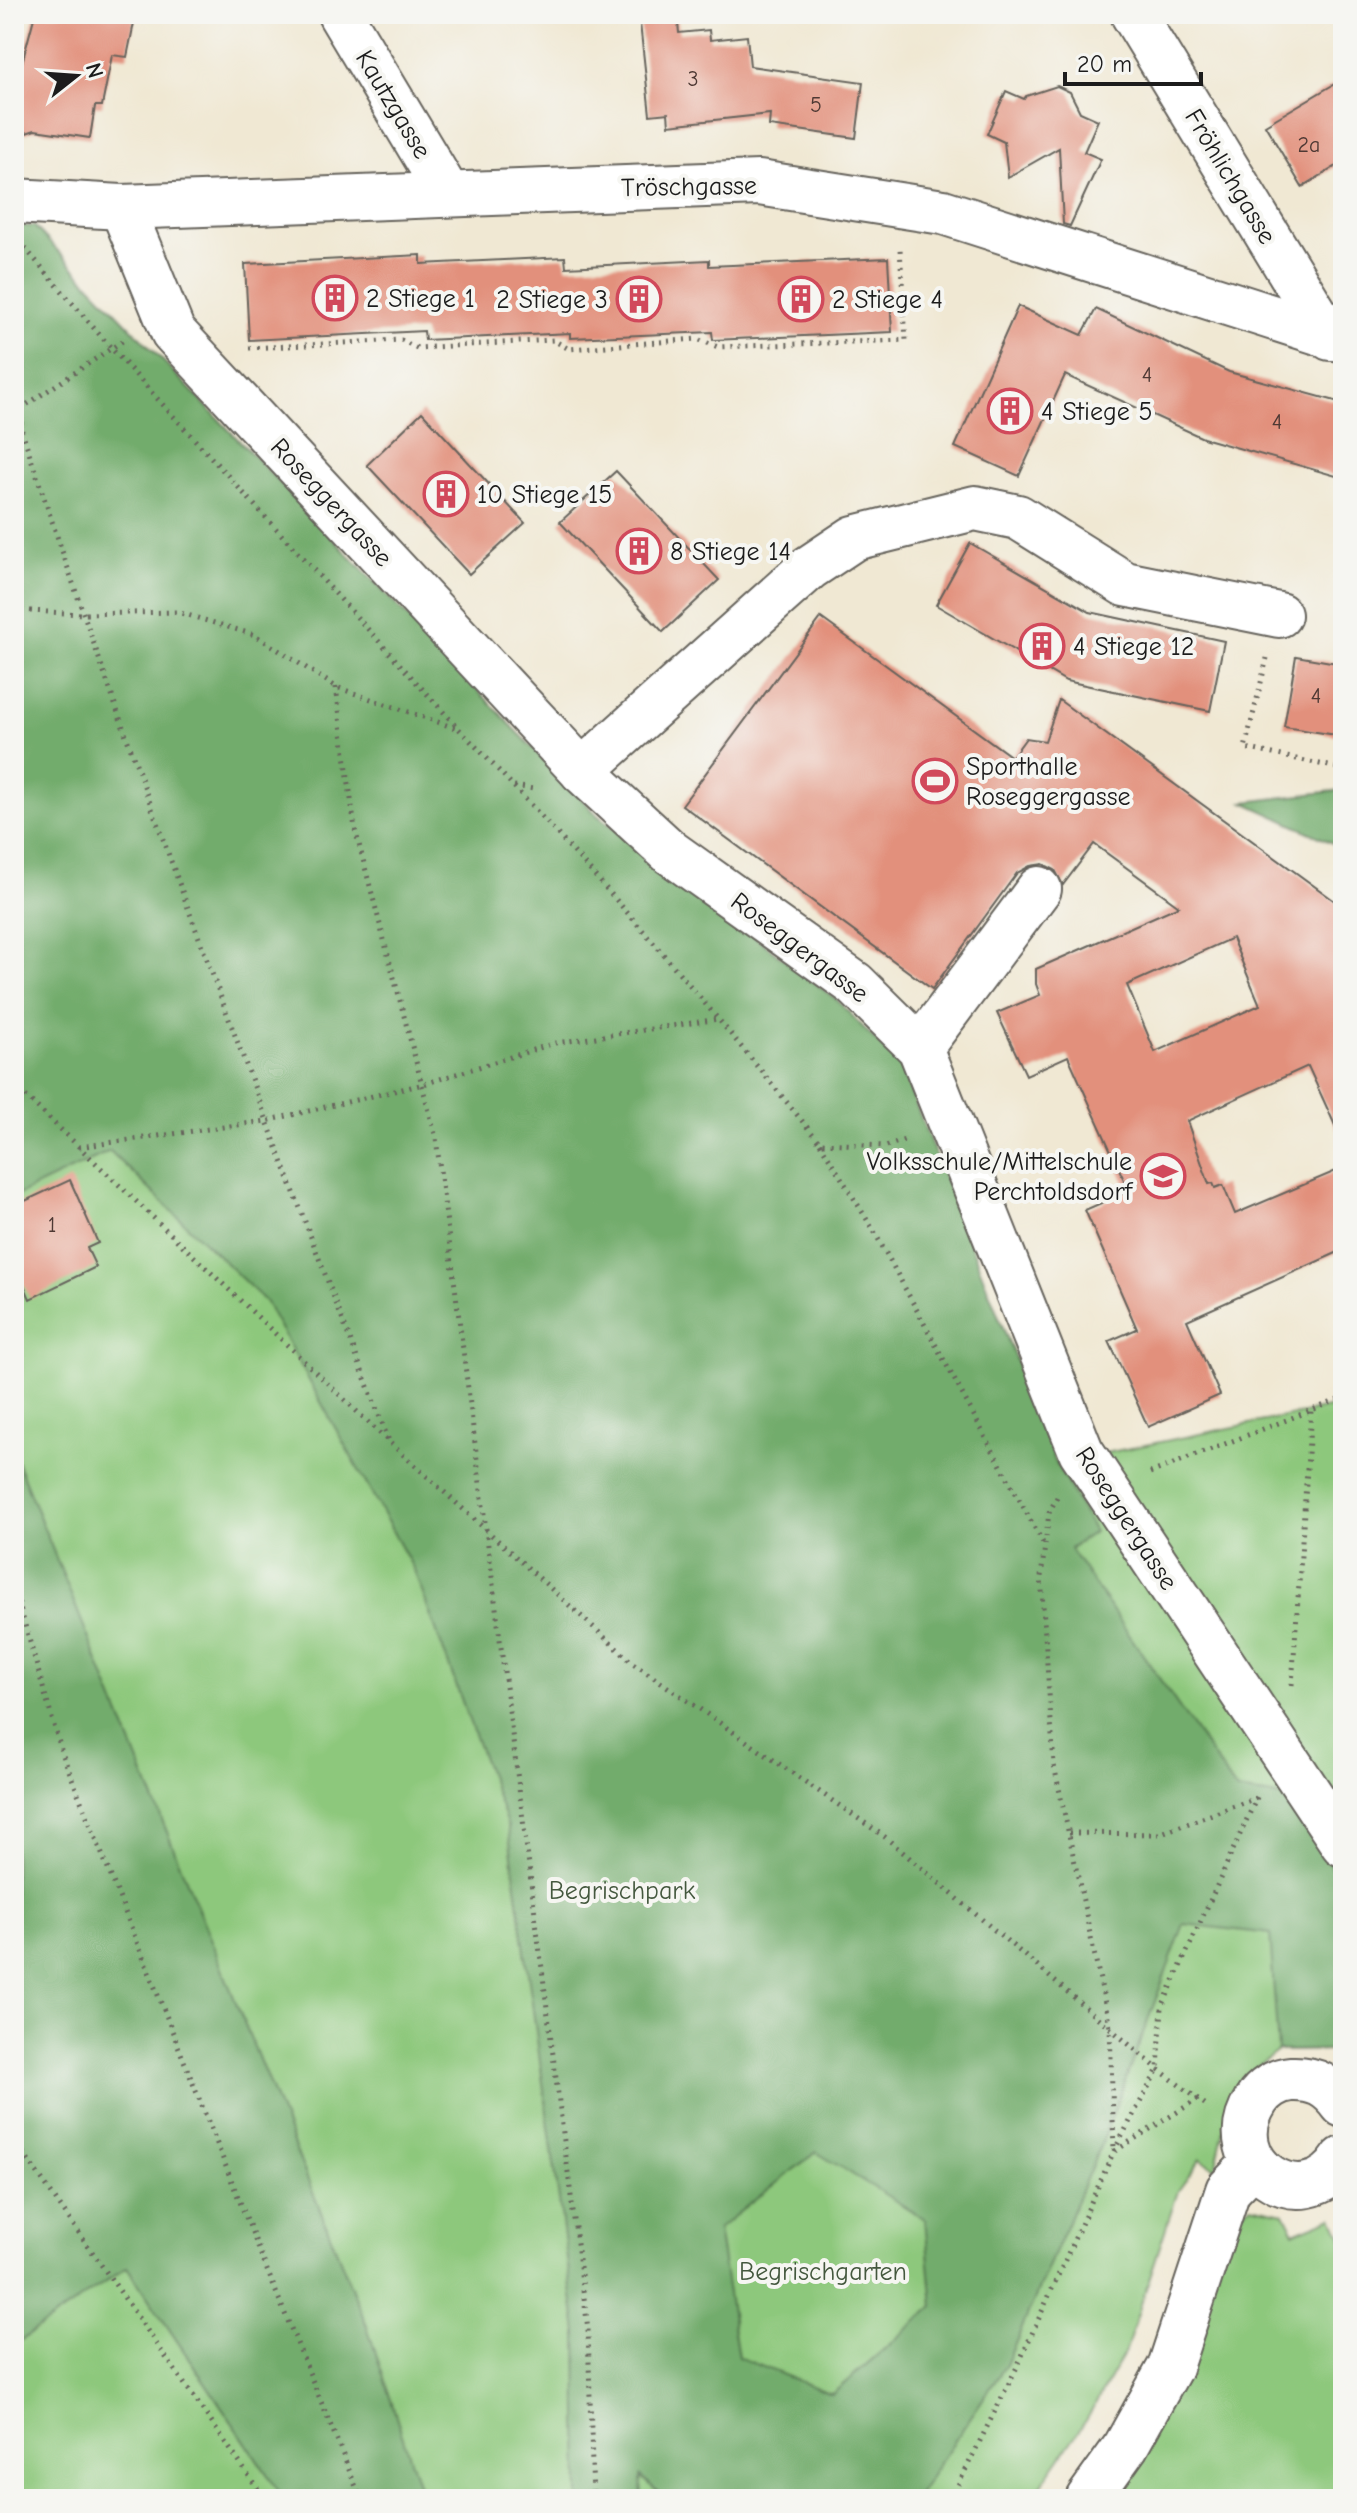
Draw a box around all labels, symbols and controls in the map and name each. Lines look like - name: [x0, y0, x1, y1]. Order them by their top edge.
- north arrow: [36, 36, 116, 116]
- scale bar: [1065, 36, 1201, 86]
- street label: Kautzgasse: [349, 45, 437, 164]
- text: 20 m: [1077, 50, 1132, 78]
- text: N: [80, 60, 109, 81]
- house number: 3: [687, 66, 699, 92]
- house number: 5: [810, 92, 822, 118]
- street label: Fröhlichgasse: [1178, 104, 1282, 249]
- house number: 2a: [1298, 132, 1320, 158]
- street label: Tröschgasse: [621, 171, 757, 203]
- building icon: 2 Stiege 1: [311, 274, 359, 322]
- building icon: 2 Stiege 3: [615, 275, 663, 323]
- building icon: 2 Stiege 4: [777, 275, 825, 323]
- place label: 2 Stiege 1: [366, 284, 475, 314]
- place label: 2 Stiege 3: [496, 285, 608, 315]
- place label: 2 Stiege 4: [832, 285, 943, 315]
- house number: 4: [1142, 362, 1152, 388]
- building icon: 4 Stiege 5: [986, 387, 1034, 435]
- place label: 4 Stiege 5: [1041, 397, 1153, 427]
- house number: 4: [1272, 409, 1282, 435]
- street label: Roseggergasse: [264, 432, 398, 573]
- building icon: 10 Stiege 15: [422, 470, 470, 518]
- place label: 10 Stiege 15: [477, 480, 612, 510]
- building icon: 8 Stiege 14: [615, 527, 663, 575]
- place label: 8 Stiege 14: [670, 537, 791, 567]
- building icon: 4 Stiege 12: [1018, 622, 1066, 670]
- place label: 4 Stiege 12: [1073, 632, 1194, 662]
- house number: 4: [1311, 683, 1321, 709]
- place label: Sporthalle Roseggergasse: [966, 752, 1130, 812]
- sports icon: Sporthalle Roseggergasse: [911, 757, 959, 805]
- street label: Roseggergasse: [725, 886, 874, 1009]
- place label: Volksschule/Mittelschule Perchtoldsdorf: [866, 1147, 1134, 1207]
- school or university icon: Volksschule/Mittelschule Perchtoldsdorf: [1139, 1152, 1187, 1200]
- house number: 1: [48, 1212, 56, 1238]
- street label: Roseggergasse: [1069, 1441, 1184, 1596]
- park label: Begrischpark: [549, 1876, 696, 1906]
- park label: Begrischgarten: [739, 2257, 907, 2287]

